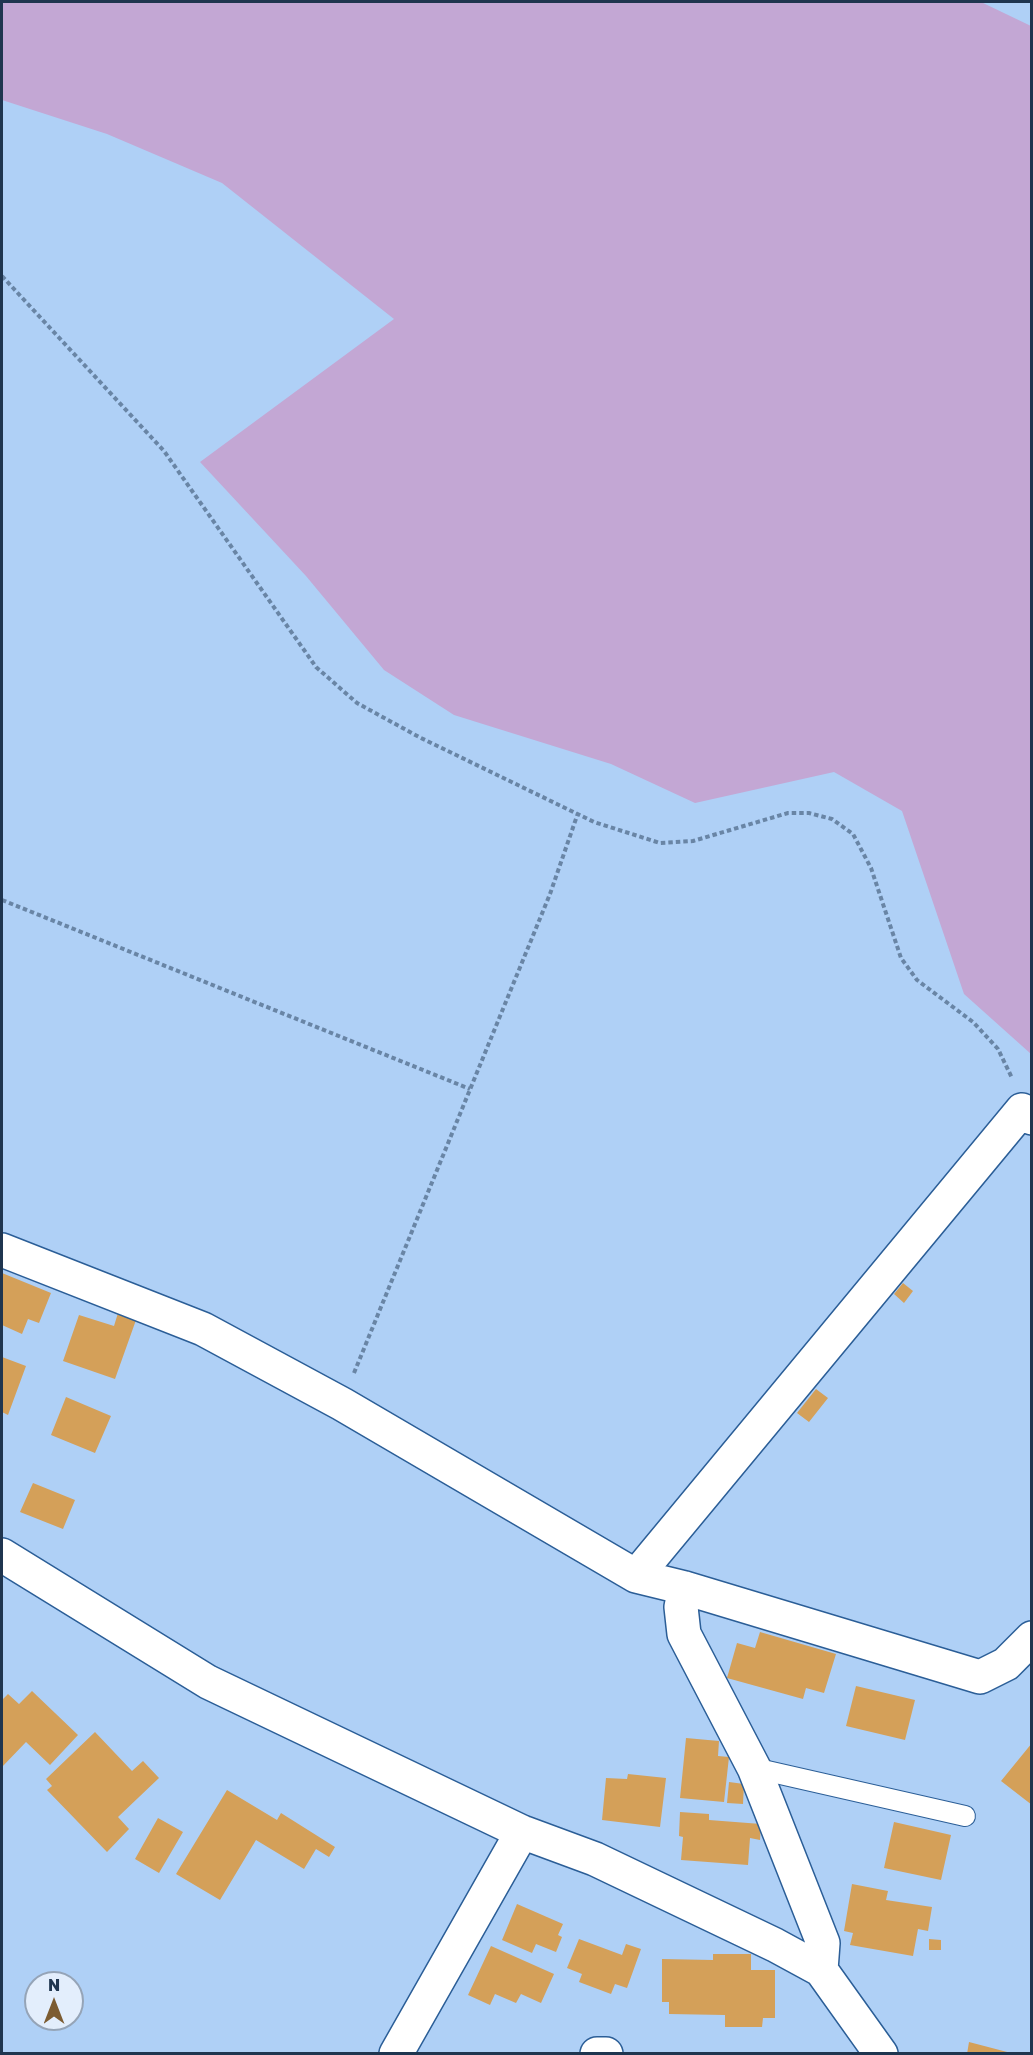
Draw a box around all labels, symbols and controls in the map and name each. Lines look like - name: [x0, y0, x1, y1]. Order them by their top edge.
- north arrow: [24, 1971, 84, 2031]
- text: N: [48, 1975, 60, 1995]

